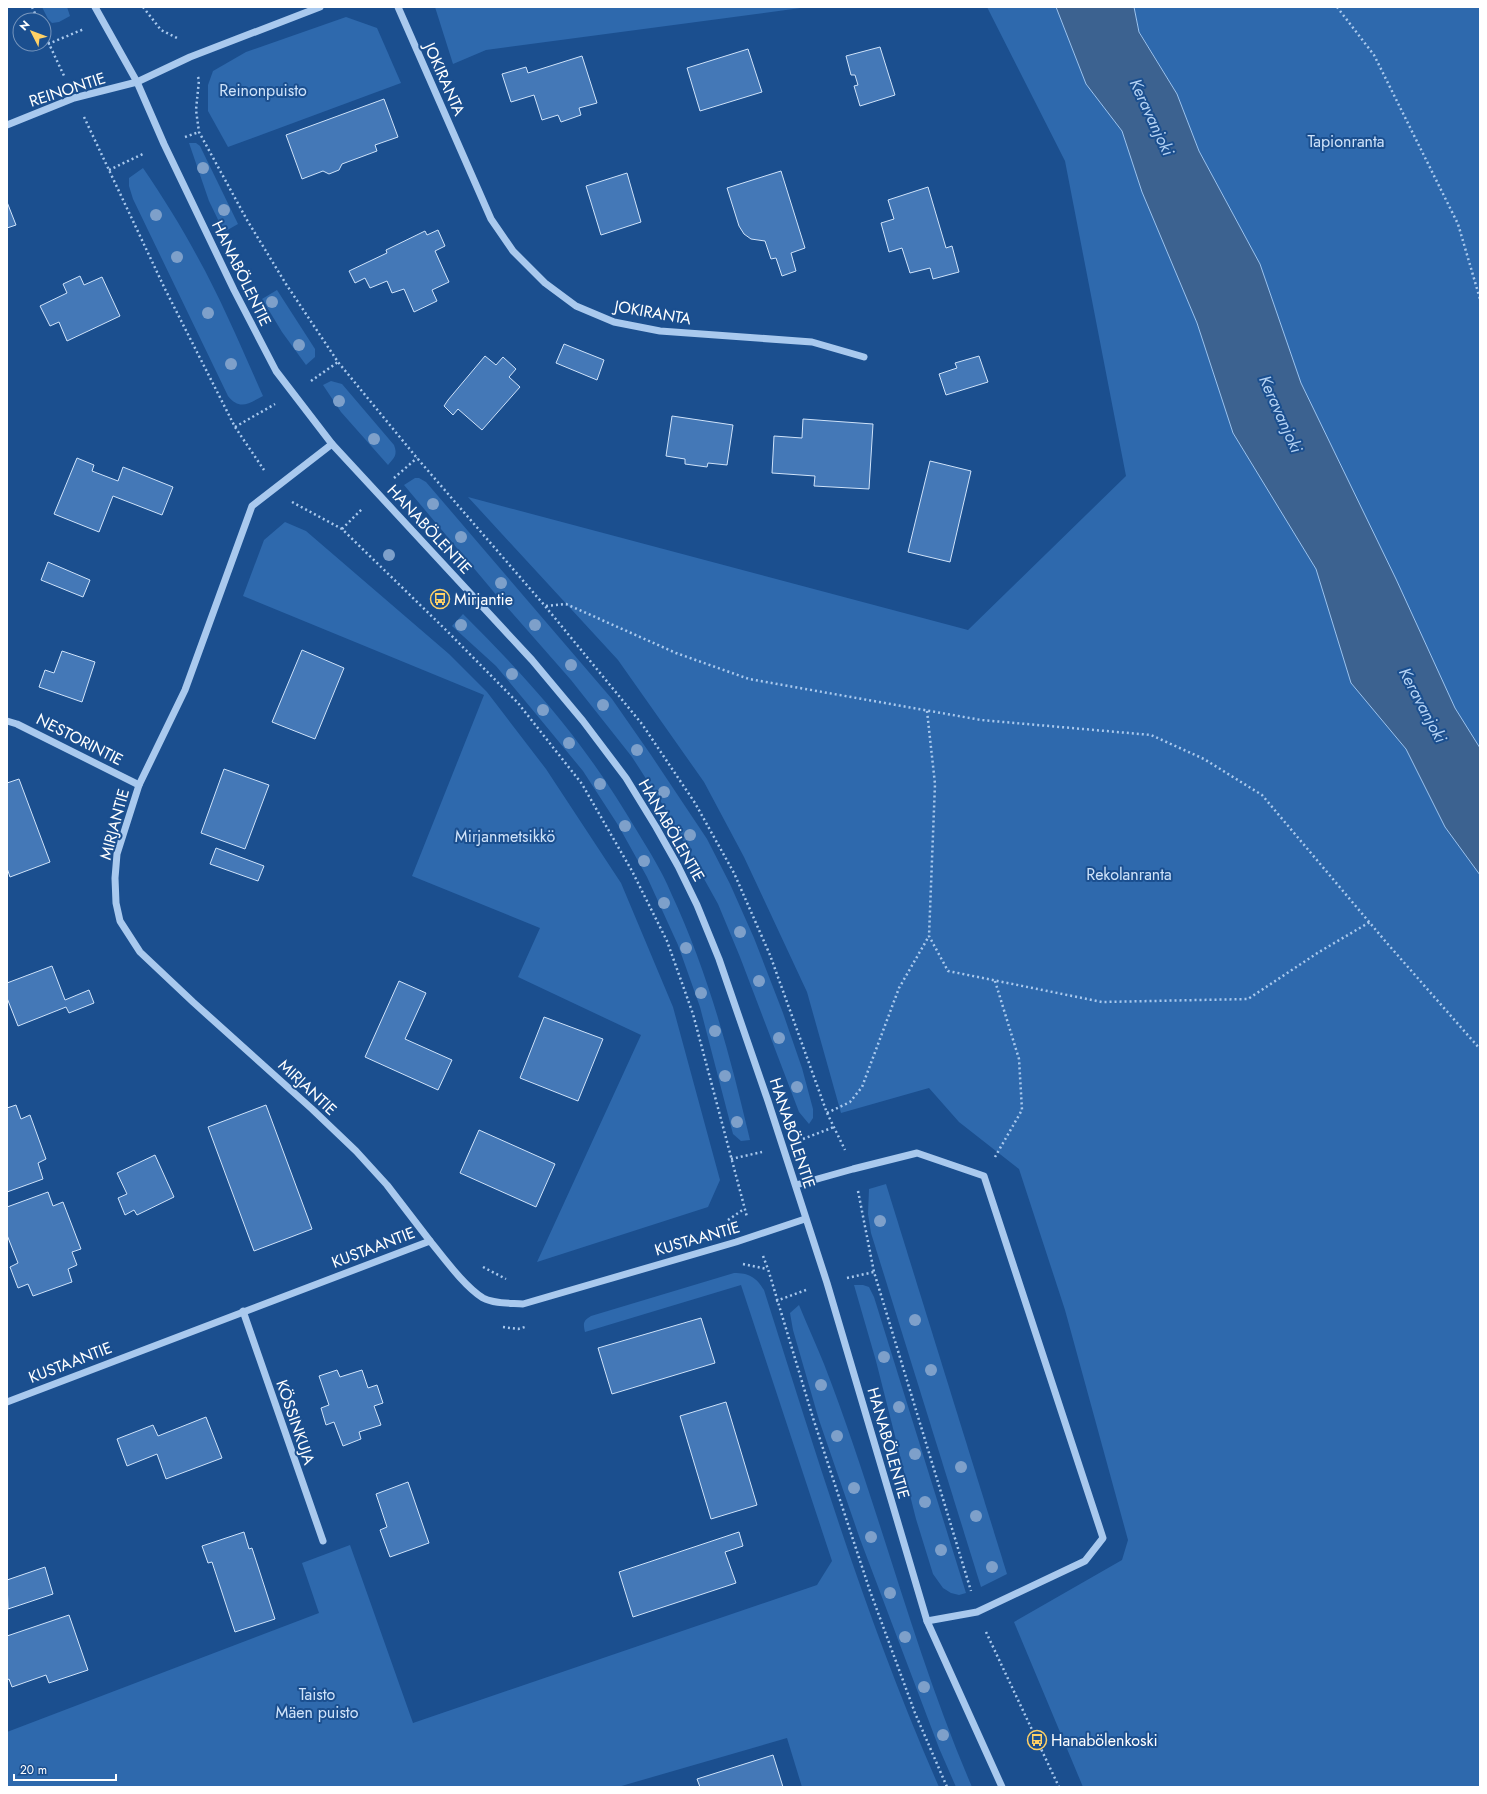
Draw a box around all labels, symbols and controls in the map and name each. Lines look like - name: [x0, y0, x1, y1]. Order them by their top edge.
- north arrow: [12, 12, 52, 52]
- text: N: [16, 17, 33, 34]
- street label: JOKIRANTA: [417, 37, 471, 120]
- street label: REINONTIE: [26, 66, 108, 113]
- water label: Keravanjoki: [1124, 75, 1181, 160]
- park label: Reinonpuisto: [219, 79, 307, 102]
- park label: Tapionranta: [1307, 130, 1385, 153]
- street label: HANABÖLENTIE: [206, 216, 277, 330]
- street label: JOKIRANTA: [611, 294, 694, 331]
- water label: Keravanjoki: [1253, 372, 1309, 457]
- street label: HANABÖLENTIE: [382, 479, 477, 579]
- bus stop icon: Mirjantie: [429, 588, 451, 610]
- place label: Mirjantie: [454, 588, 513, 611]
- water label: Keravanjoki: [1393, 663, 1453, 748]
- street label: NESTORINTIE: [32, 708, 127, 771]
- street label: HANABÖLENTIE: [633, 775, 710, 886]
- street label: MIRJANTIE: [94, 786, 135, 862]
- park label: Mirjanmetsikkö: [455, 825, 555, 848]
- park label: Rekolanranta: [1086, 863, 1172, 886]
- street label: MIRJANTIE: [273, 1054, 342, 1121]
- street label: HANABÖLENTIE: [764, 1075, 821, 1191]
- street label: KUSTAANTIE: [652, 1215, 743, 1262]
- street label: KUSTAANTIE: [328, 1221, 418, 1274]
- street label: KUSTAANTIE: [25, 1336, 115, 1389]
- street label: KÖSSINKUJA: [270, 1377, 321, 1468]
- street label: HANABÖLENTIE: [862, 1385, 915, 1502]
- park label: Taisto Mäen puisto: [276, 1683, 359, 1724]
- bus stop icon: Hanabölenkoski: [1026, 1729, 1048, 1751]
- place label: Hanabölenkoski: [1051, 1729, 1158, 1752]
- scale bar: [14, 1756, 116, 1782]
- text: 20 m: [20, 1761, 47, 1779]

